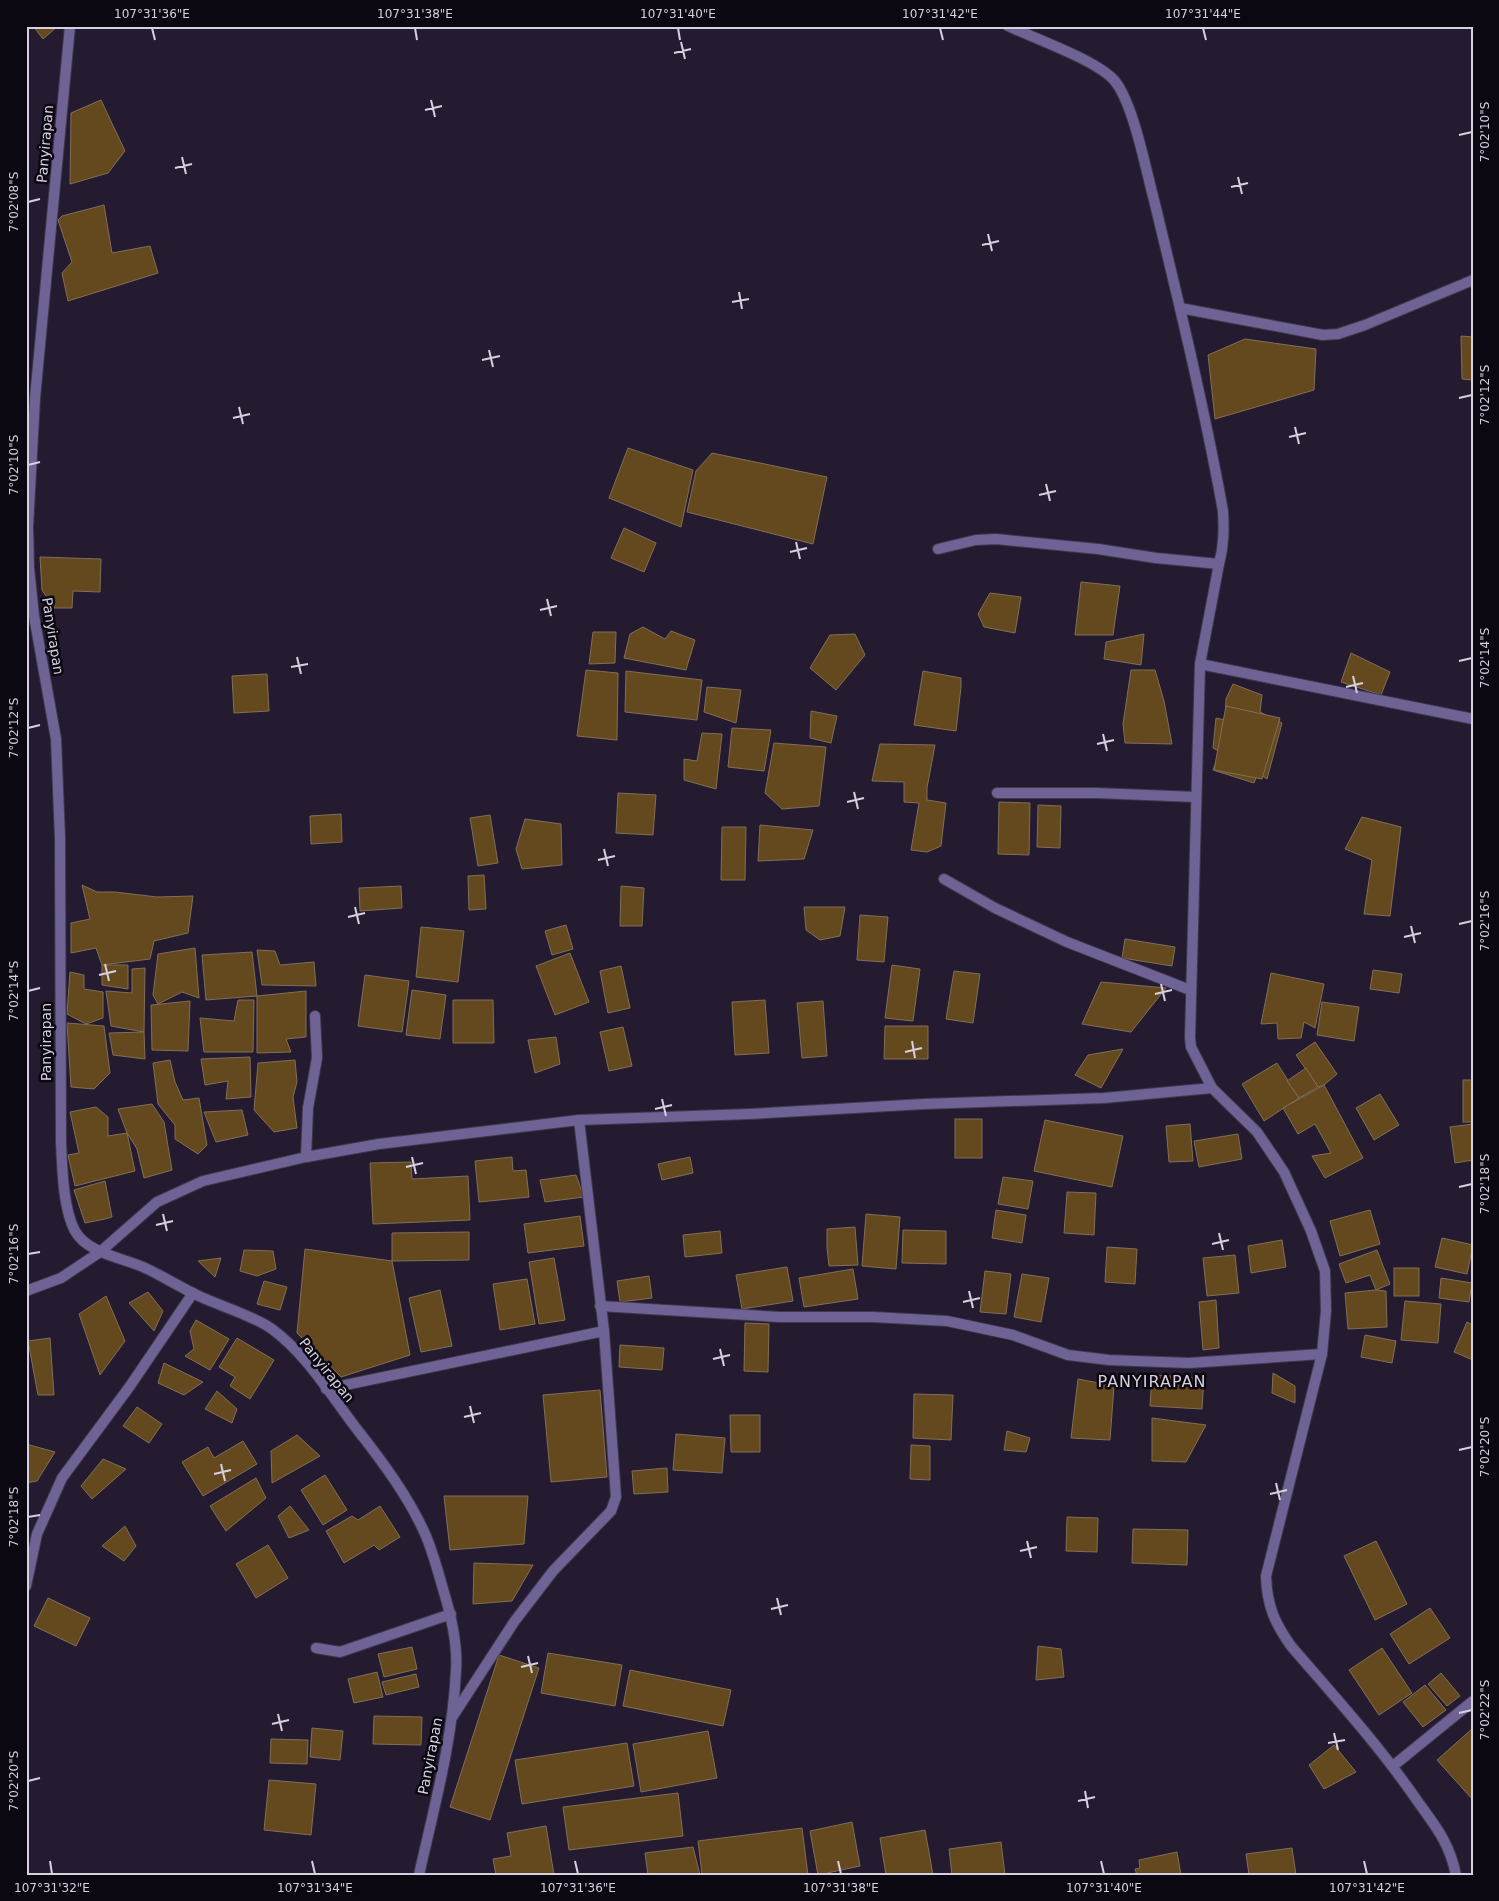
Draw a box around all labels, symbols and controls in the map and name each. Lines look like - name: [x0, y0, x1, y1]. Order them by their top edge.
- text: 107°31'36"E: [114, 7, 190, 21]
- text: 107°31'38"E: [377, 7, 453, 21]
- text: 107°31'40"E: [640, 7, 716, 21]
- text: 107°31'42"E: [902, 7, 978, 21]
- text: 107°31'44"E: [1165, 7, 1241, 21]
- text: 7°02'10"S: [1478, 102, 1492, 162]
- street label: Panyirapan: [34, 104, 56, 184]
- text: 7°02'08"S: [7, 172, 21, 232]
- text: 7°02'12"S: [1478, 365, 1492, 425]
- text: 7°02'10"S: [7, 435, 21, 495]
- street label: Panyirapan: [39, 596, 67, 676]
- text: 7°02'14"S: [1478, 628, 1492, 688]
- text: 7°02'12"S: [7, 698, 21, 758]
- text: 7°02'16"S: [1478, 891, 1492, 951]
- text: 7°02'14"S: [7, 961, 21, 1021]
- street label: Panyirapan: [38, 1003, 54, 1081]
- text: 7°02'18"S: [1478, 1154, 1492, 1214]
- text: 7°02'16"S: [7, 1224, 21, 1284]
- street label: Panyirapan: [296, 1335, 358, 1405]
- district label: PANYIRAPAN: [1098, 1372, 1206, 1391]
- text: 7°02'20"S: [1478, 1417, 1492, 1477]
- text: 7°02'18"S: [7, 1487, 21, 1547]
- text: 7°02'22"S: [1478, 1680, 1492, 1740]
- street label: Panyirapan: [415, 1716, 445, 1796]
- text: 7°02'20"S: [7, 1751, 21, 1811]
- text: 107°31'32"E: [14, 1881, 90, 1895]
- text: 107°31'34"E: [277, 1881, 353, 1895]
- text: 107°31'36"E: [540, 1881, 616, 1895]
- text: 107°31'38"E: [803, 1881, 879, 1895]
- text: 107°31'40"E: [1066, 1881, 1142, 1895]
- text: 107°31'42"E: [1329, 1881, 1405, 1895]

